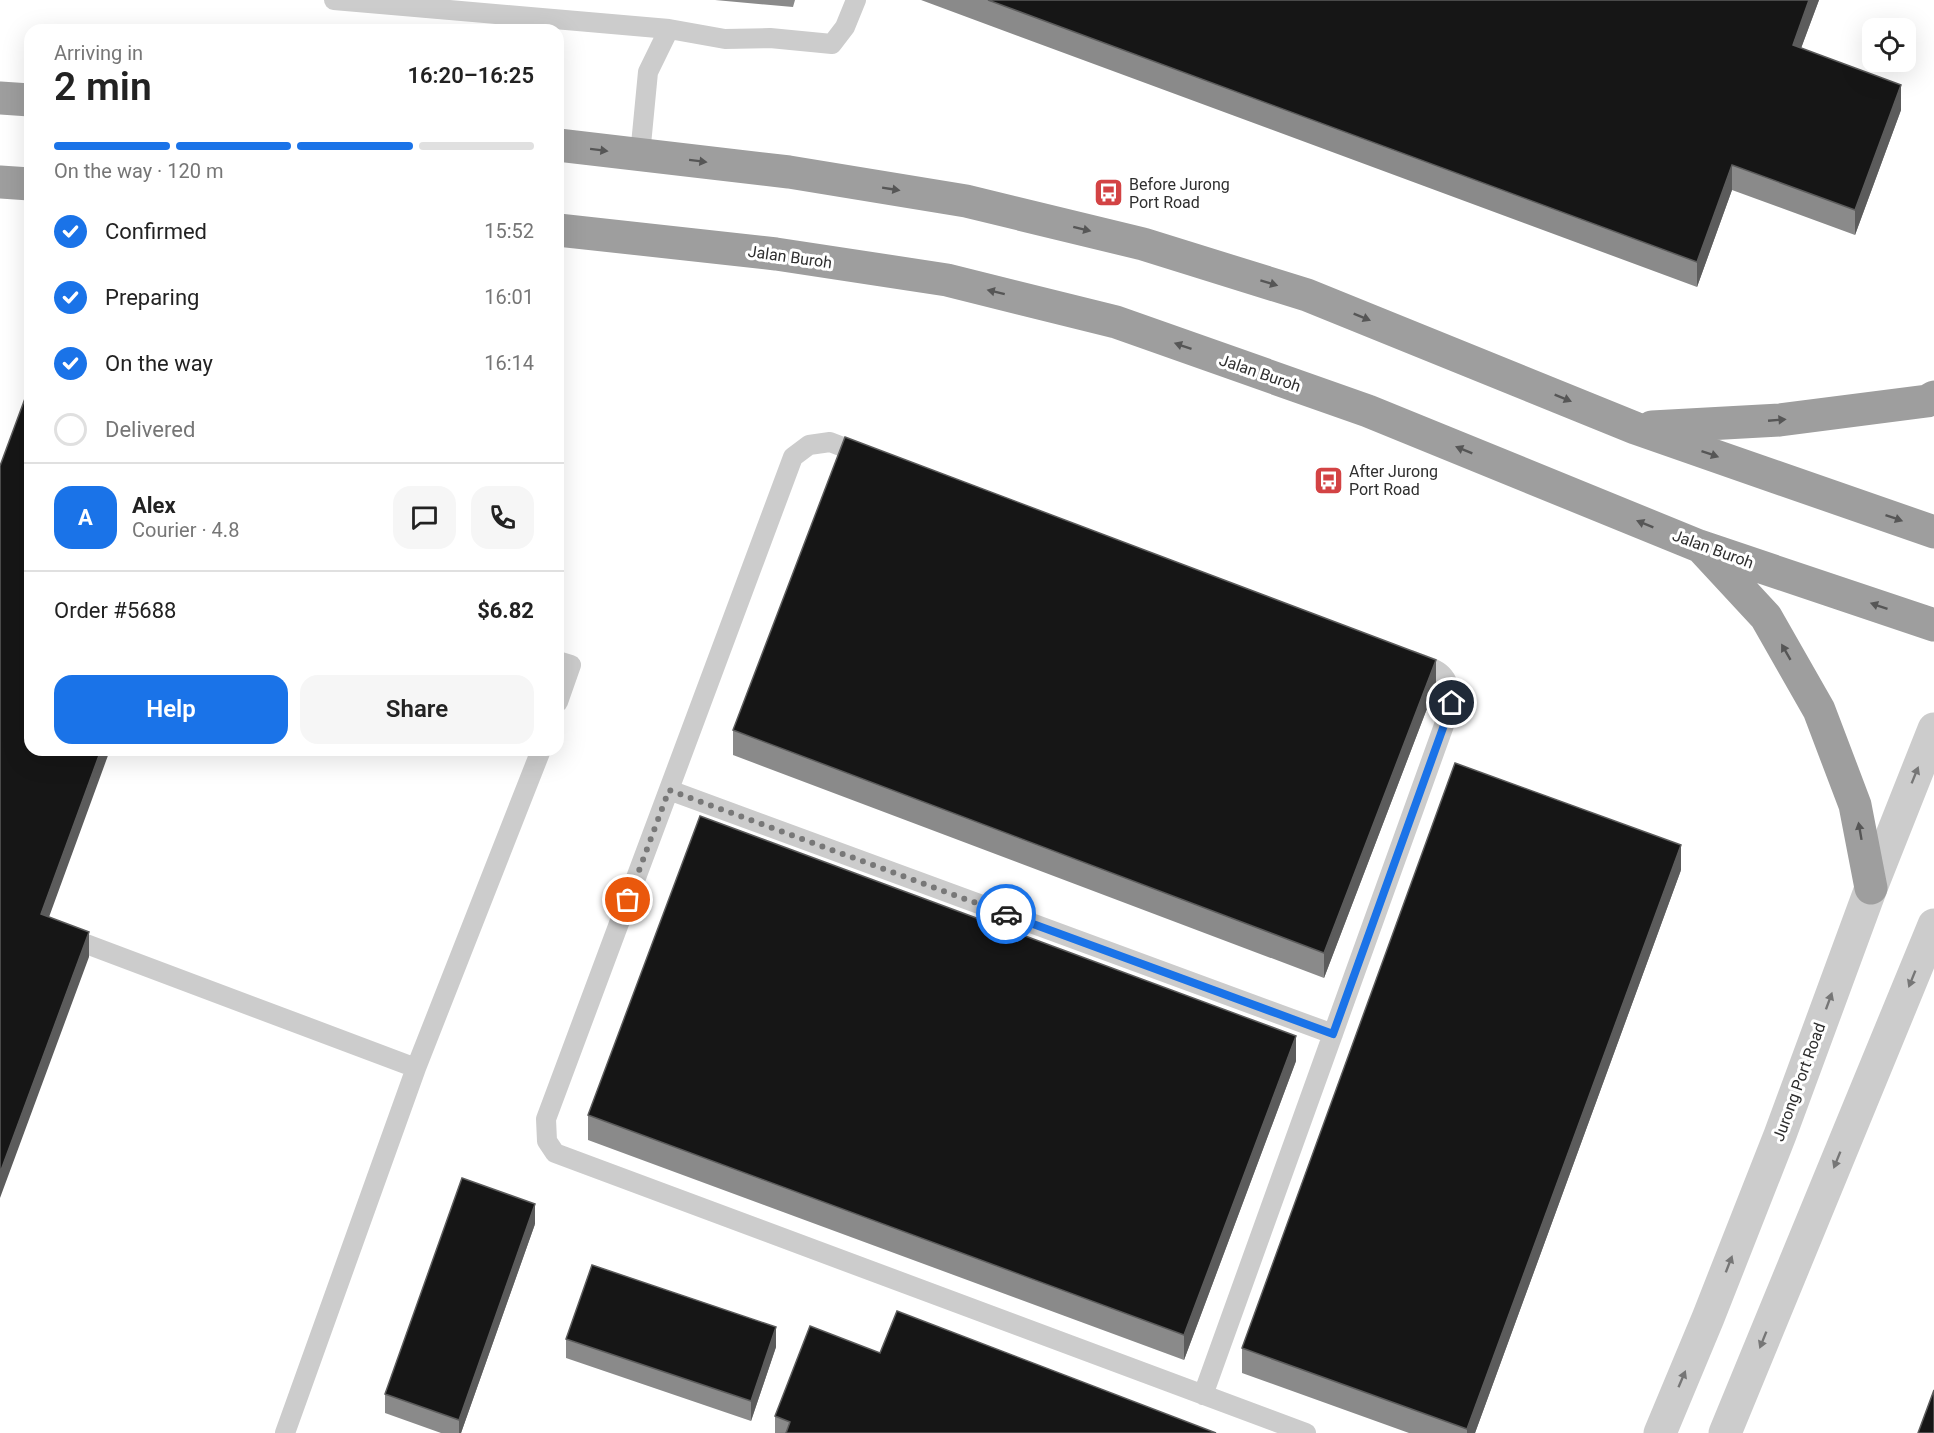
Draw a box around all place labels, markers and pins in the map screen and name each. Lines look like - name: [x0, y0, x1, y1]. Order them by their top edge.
- place label: Before Jurong Port Road: [1129, 175, 1230, 212]
- bus stop icon: Before Jurong Port Road: [1092, 177, 1124, 209]
- place label: After Jurong Port Road: [1349, 462, 1438, 499]
- bus stop icon: After Jurong Port Road: [1312, 464, 1344, 496]
- pin: [1426, 677, 1477, 728]
- pin: [602, 874, 653, 925]

